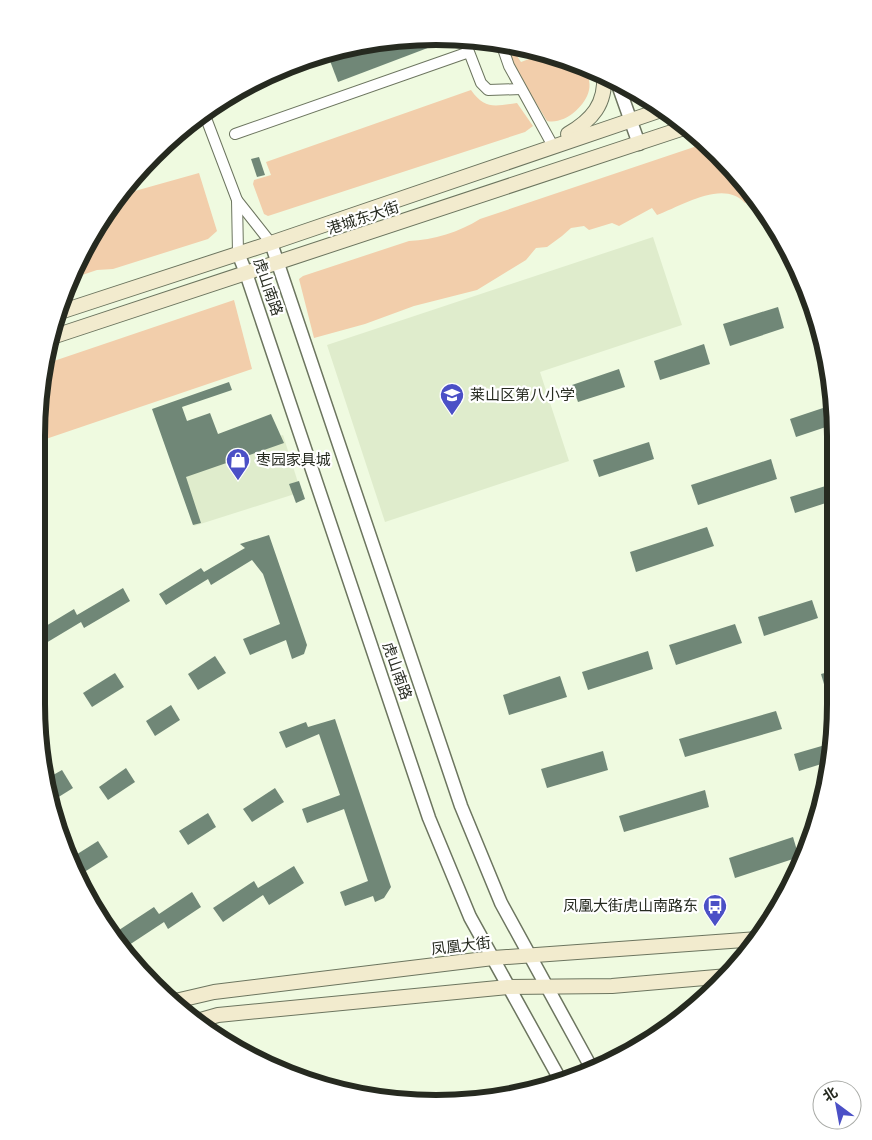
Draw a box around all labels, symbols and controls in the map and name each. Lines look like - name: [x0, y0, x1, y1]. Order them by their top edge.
- street label: 港城东大街: [325, 198, 401, 238]
- street label: 虎山南路: [250, 256, 286, 318]
- school or university icon: 莱山区第八小学: [439, 382, 465, 416]
- place label: 莱山区第八小学: [470, 386, 575, 404]
- shop icon: 枣园家具城: [225, 447, 251, 481]
- place label: 枣园家具城: [256, 451, 331, 469]
- street label: 虎山南路: [379, 640, 415, 702]
- bus stop icon: 凤凰大街虎山南路东: [702, 893, 728, 927]
- place label: 凤凰大街虎山南路东: [563, 897, 698, 915]
- street label: 凤凰大街: [430, 933, 492, 959]
- north arrow: [812, 1080, 862, 1130]
- text: 北: [820, 1083, 841, 1105]

